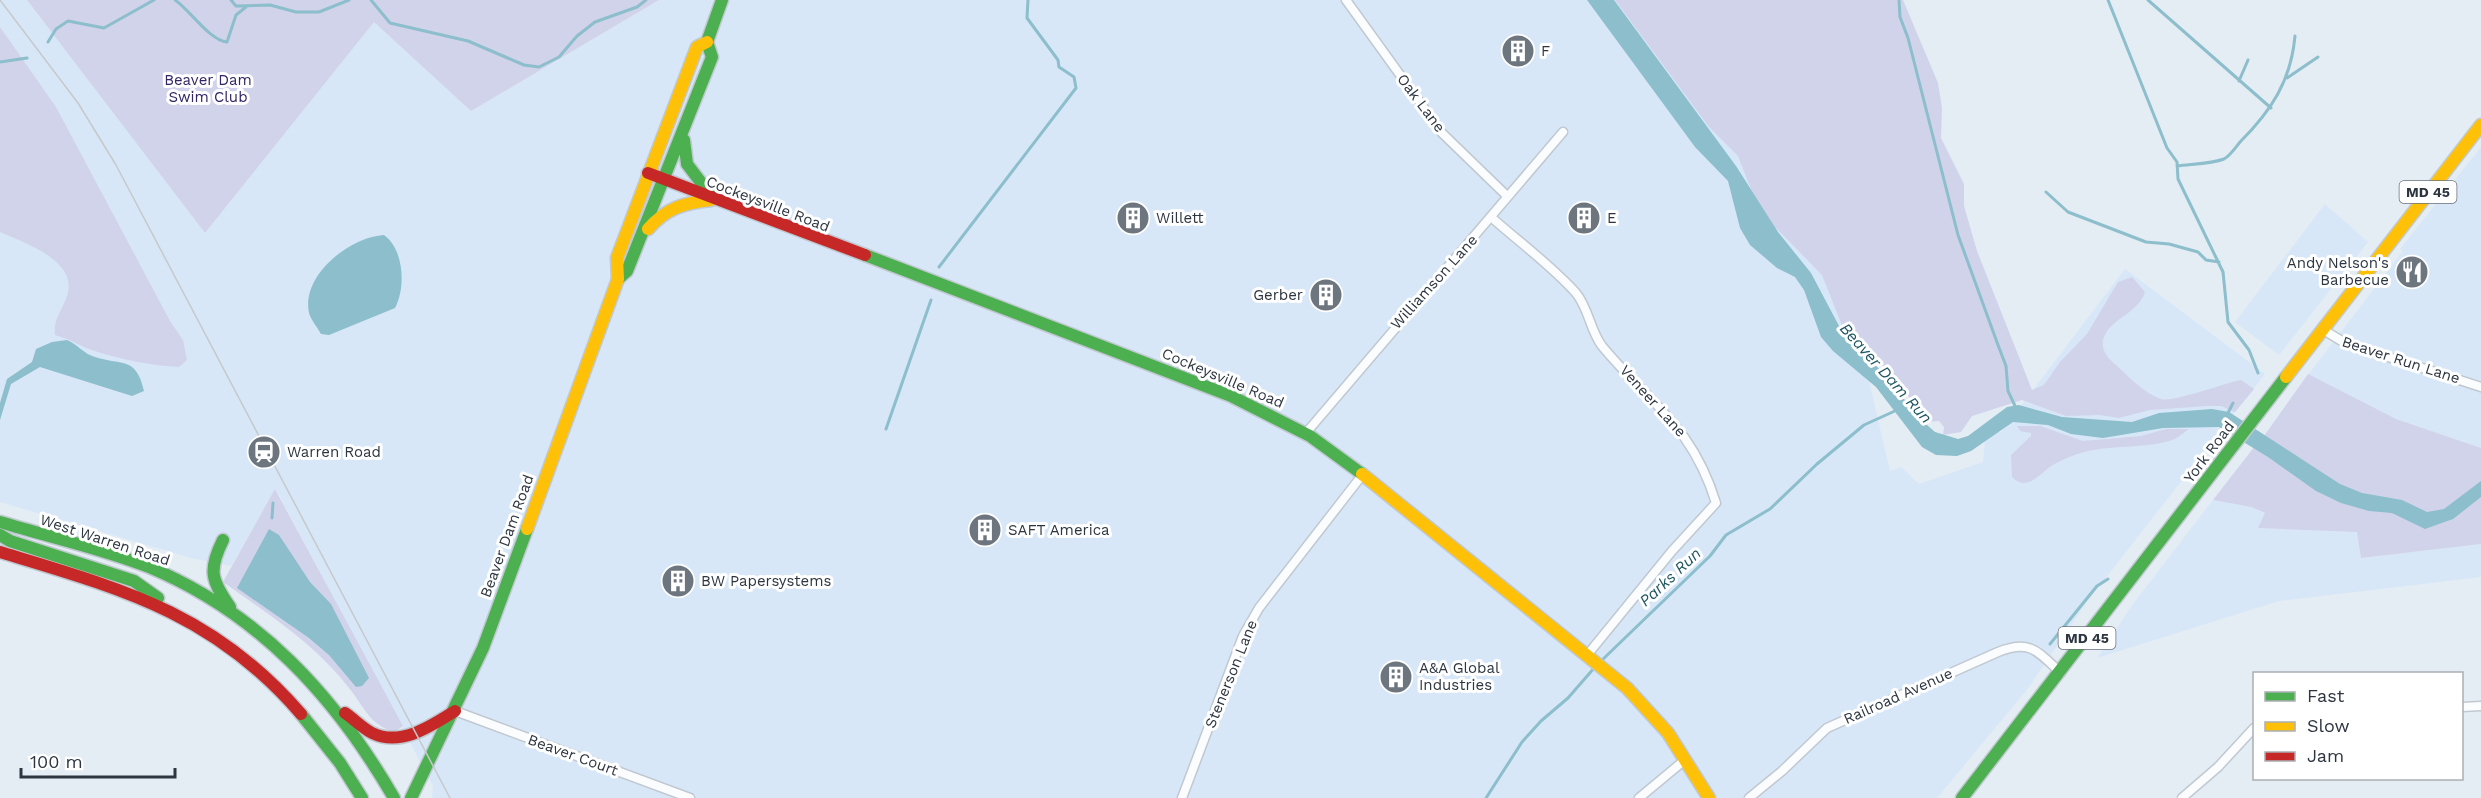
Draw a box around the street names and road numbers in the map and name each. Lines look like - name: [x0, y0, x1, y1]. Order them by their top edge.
- street label: Oak Lane: [1393, 70, 1449, 136]
- street label: Cockeysville Road: [704, 172, 832, 236]
- road number: MD 45: [2400, 181, 2456, 203]
- street label: Williamson Lane: [1387, 231, 1481, 333]
- street label: Beaver Run Lane: [2340, 332, 2462, 388]
- street label: Cockeysville Road: [1159, 344, 1287, 412]
- street label: Veneer Lane: [1616, 361, 1690, 441]
- street label: York Road: [2180, 418, 2238, 486]
- street label: Beaver Dam Road: [476, 472, 538, 600]
- street label: West Warren Road: [38, 511, 172, 569]
- street label: Stenerson Lane: [1201, 617, 1261, 731]
- road number: MD 45: [2058, 627, 2116, 649]
- street label: Railroad Avenue: [1841, 664, 1955, 728]
- street label: Beaver Court: [526, 730, 621, 780]

